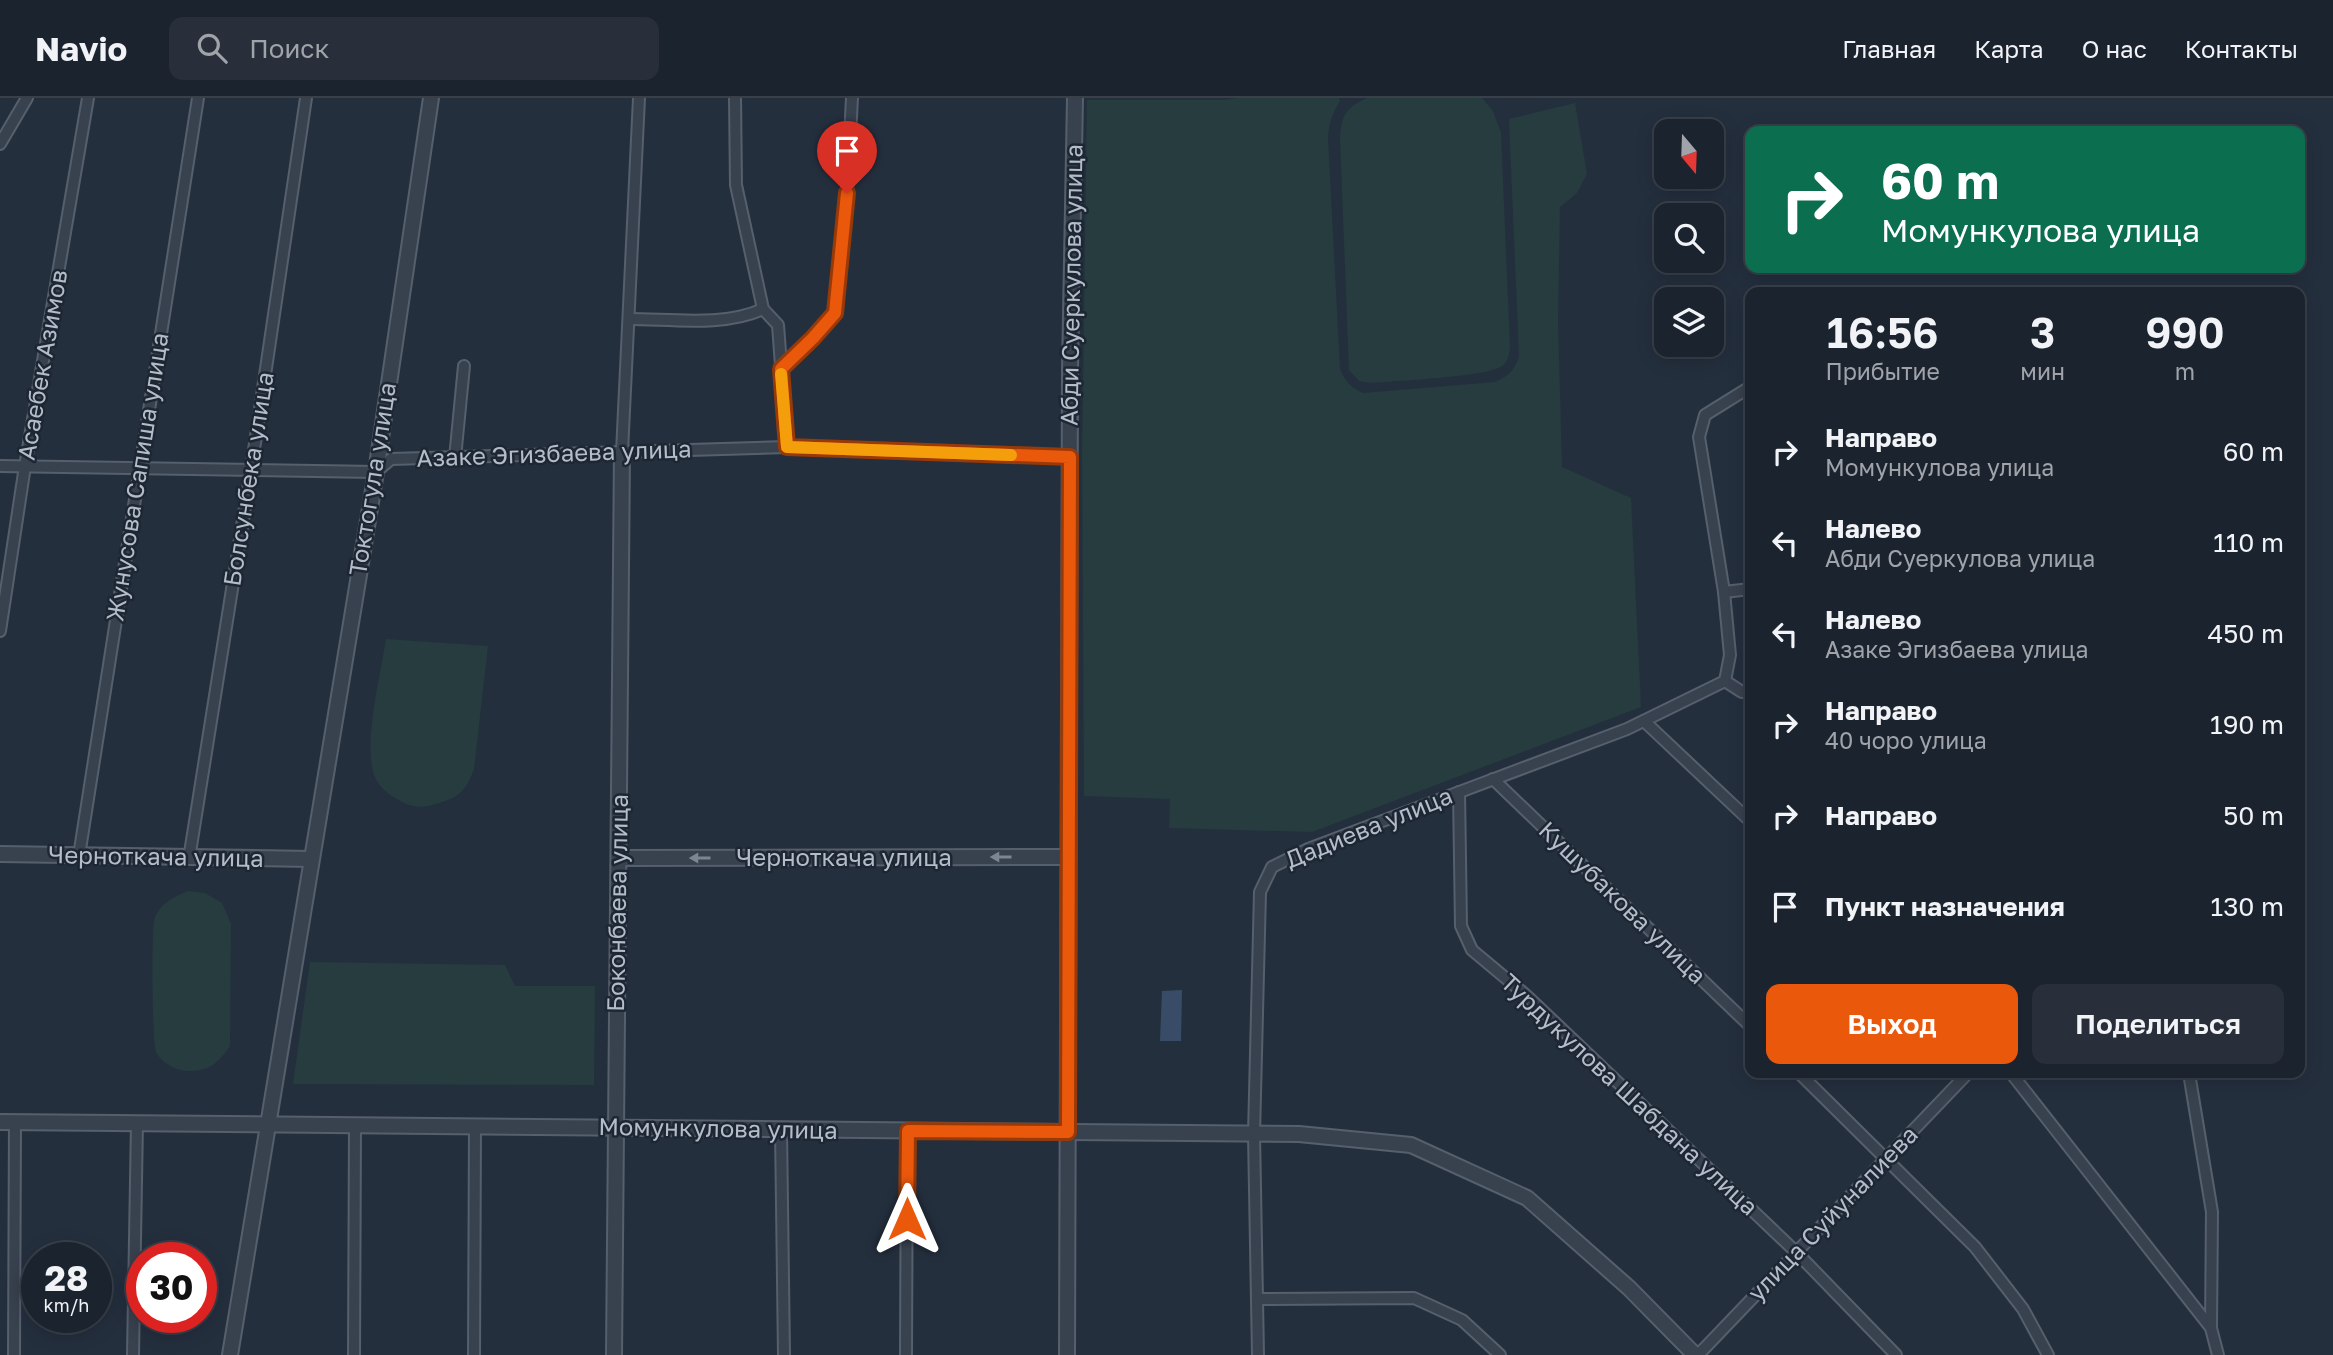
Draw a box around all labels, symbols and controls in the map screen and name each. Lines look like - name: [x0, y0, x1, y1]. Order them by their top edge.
- search box: [169, 17, 659, 80]
- text: Navio: [35, 29, 127, 68]
- icon: search: [193, 29, 231, 67]
- text: Поиск: [249, 33, 329, 64]
- text: Главная: [1842, 34, 1936, 63]
- text: Карта: [1974, 34, 2044, 63]
- text: О нас: [2082, 34, 2147, 63]
- text: Контакты: [2185, 34, 2298, 63]
- north arrow: [1654, 119, 1724, 189]
- map controls: [1654, 119, 1724, 357]
- pin: [817, 121, 877, 193]
- icon: arrive: [828, 132, 866, 170]
- street label: Абди Суеркулова улица: [1054, 144, 1087, 426]
- text: 60 m: [1881, 151, 1999, 210]
- icon: right: [1766, 154, 1857, 245]
- button: search: [1654, 203, 1724, 273]
- text: Момункулова улица: [1881, 211, 2200, 249]
- street label: Асаебек Азимов: [11, 267, 73, 462]
- button: layers: [1654, 287, 1724, 357]
- text: 16:56: [1827, 307, 1939, 357]
- text: 3: [2030, 307, 2055, 357]
- text: 990: [2145, 307, 2225, 357]
- street label: Жунусова Сапиша улица: [99, 330, 174, 623]
- text: Прибытие: [1825, 357, 1940, 385]
- text: мин: [2020, 357, 2065, 385]
- text: m: [2175, 357, 2195, 385]
- street label: Болсунбека улица: [216, 370, 279, 588]
- street label: Токтогула улица: [342, 380, 401, 577]
- text: Направо: [1825, 422, 1937, 453]
- street label: Азаке Эгизбаева улица: [416, 433, 692, 472]
- icon: right: [1766, 433, 1804, 471]
- text: 60 m: [2223, 436, 2284, 467]
- text: Момункулова улица: [1825, 453, 2054, 481]
- text: Налево: [1825, 513, 1921, 544]
- icon: left: [1766, 524, 1804, 562]
- text: 110 m: [2213, 527, 2284, 558]
- text: Абди Суеркулова улица: [1825, 544, 2095, 572]
- text: Налево: [1825, 604, 1921, 635]
- icon: left: [1766, 615, 1804, 653]
- text: 450 m: [2207, 618, 2284, 649]
- text: Азаке Эгизбаева улица: [1825, 635, 2089, 663]
- text: Направо: [1825, 695, 1937, 726]
- icon: right: [1766, 706, 1804, 744]
- text: 190 m: [2210, 709, 2284, 740]
- text: 40 чоро улица: [1825, 726, 1987, 754]
- street label: Дадиева улица: [1281, 780, 1456, 873]
- street label: Боконбаева улица: [600, 794, 633, 1012]
- icon: right: [1766, 797, 1804, 835]
- text: Направо: [1825, 800, 1937, 831]
- text: 50 m: [2223, 800, 2284, 831]
- street label: Кушубакова улица: [1533, 815, 1713, 989]
- street label: Черноткача улица: [48, 839, 264, 872]
- street label: Черноткача улица: [736, 842, 952, 871]
- one-way arrow: [989, 851, 1011, 863]
- one-way arrow: [688, 852, 710, 864]
- icon: arrive: [1766, 888, 1804, 926]
- text: Пункт назначения: [1825, 891, 2065, 922]
- text: 130 m: [2211, 891, 2284, 922]
- street label: Турдукулова Шабдана улица: [1495, 967, 1765, 1221]
- button: Выход: [1766, 984, 2018, 1064]
- button: Поделиться: [2032, 984, 2284, 1064]
- street label: Момункулова улица: [598, 1111, 838, 1144]
- street label: улица Суйуналиева: [1741, 1119, 1923, 1307]
- position arrow: [870, 1182, 944, 1256]
- speed limit sign: 30: [126, 1242, 217, 1333]
- text: 28: [45, 1257, 88, 1299]
- text: km/h: [44, 1294, 89, 1316]

